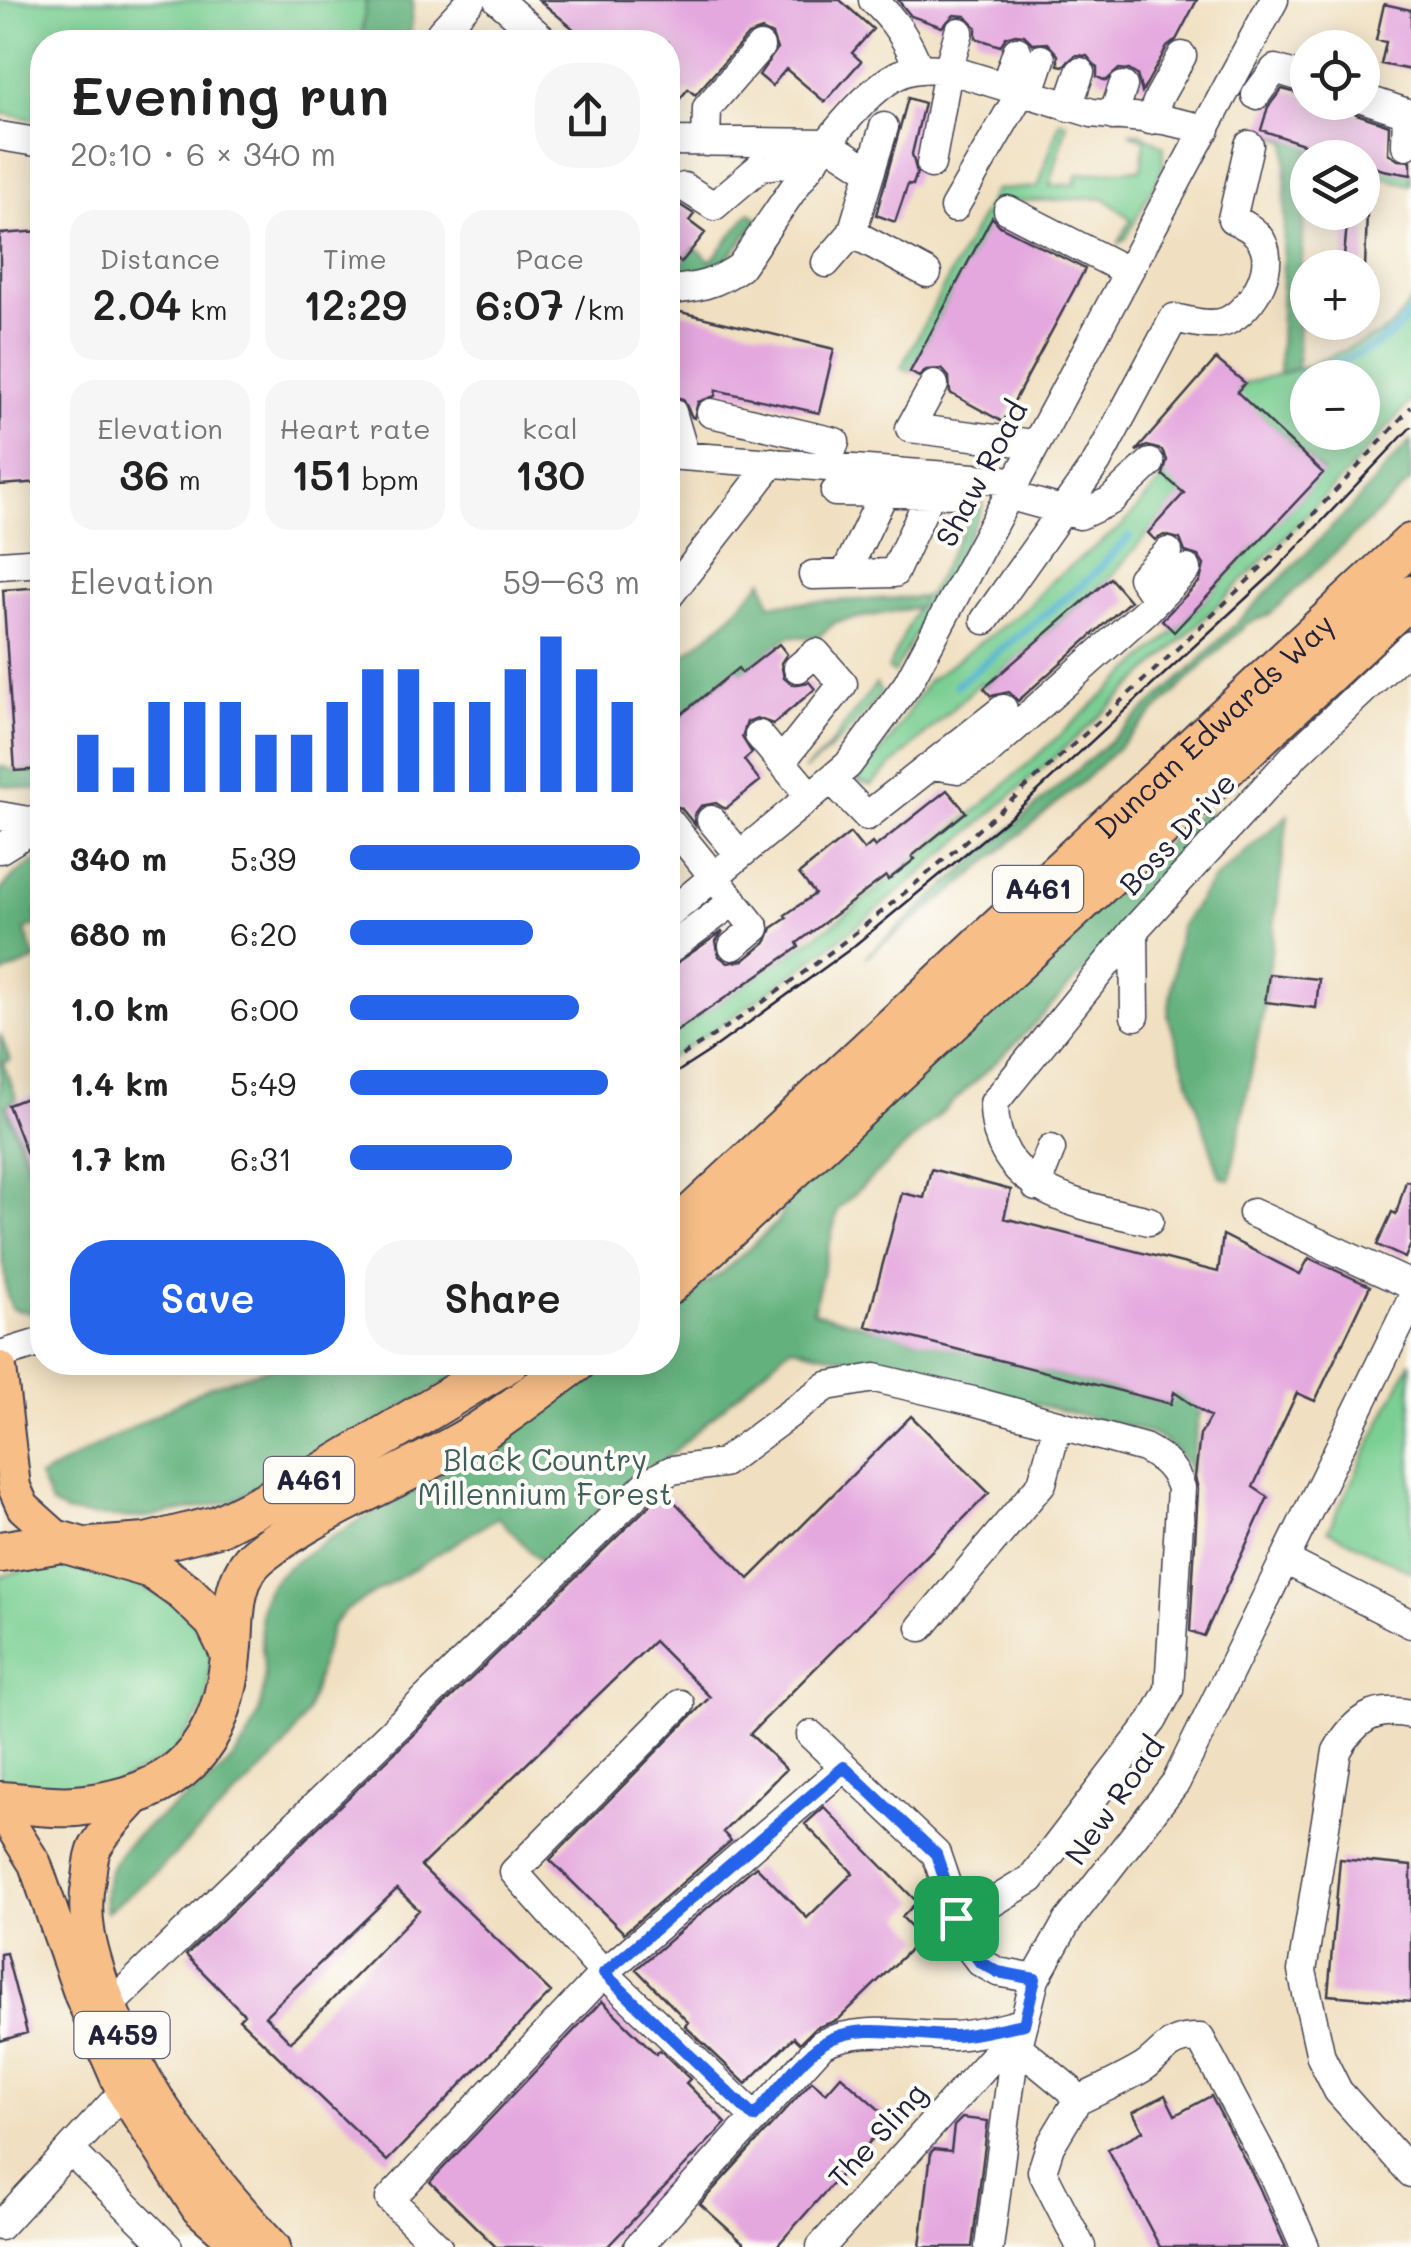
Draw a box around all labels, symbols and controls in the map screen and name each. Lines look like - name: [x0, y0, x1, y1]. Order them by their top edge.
- map controls: [1290, 30, 1380, 450]
- button: locate: [1290, 30, 1380, 120]
- text: Evening run: [70, 58, 389, 130]
- button: share: [535, 63, 640, 168]
- text: 20:10 · 6 × 340 m: [70, 132, 336, 174]
- button: layers: [1290, 140, 1380, 230]
- text: Distance: [100, 240, 220, 276]
- text: Time: [323, 240, 387, 276]
- text: Pace: [516, 240, 584, 276]
- button: +: [1290, 250, 1380, 340]
- text: 2.04: [93, 276, 181, 331]
- text: 12:29: [303, 276, 407, 331]
- text: 6:07: [475, 276, 564, 331]
- text: km: [181, 291, 227, 327]
- text: /km: [564, 291, 625, 327]
- button: −: [1290, 360, 1380, 450]
- street label: Shaw Road: [925, 393, 1035, 553]
- text: Elevation: [97, 410, 223, 446]
- text: Heart rate: [279, 410, 431, 446]
- text: kcal: [522, 410, 578, 446]
- text: 36: [119, 446, 170, 501]
- text: 151: [291, 446, 353, 501]
- text: 130: [515, 446, 585, 501]
- text: m: [170, 461, 201, 497]
- text: bpm: [353, 461, 419, 497]
- text: Elevation: [70, 560, 214, 602]
- text: 59–63 m: [502, 560, 640, 602]
- street label: Duncan Edwards Way: [1085, 604, 1342, 847]
- street label: Boss Drive: [1109, 763, 1244, 903]
- text: 340 m: [70, 837, 167, 879]
- text: 5:39: [230, 837, 296, 879]
- road number: A461: [993, 866, 1083, 912]
- text: 680 m: [70, 912, 167, 954]
- text: 6:20: [230, 912, 297, 954]
- text: 1.0 km: [70, 987, 169, 1029]
- text: 6:00: [230, 987, 299, 1029]
- text: 1.4 km: [70, 1062, 169, 1104]
- text: 5:49: [230, 1062, 296, 1104]
- text: 1.7 km: [70, 1137, 166, 1179]
- text: 6:31: [230, 1137, 292, 1179]
- button: Save: [70, 1240, 345, 1355]
- button: Share: [365, 1240, 640, 1355]
- park label: Black Country Millennium Forest: [417, 1439, 673, 1513]
- road number: A461: [264, 1457, 354, 1503]
- street label: New Road: [1054, 1728, 1172, 1872]
- pin: [914, 1876, 999, 1961]
- icon: arrive: [929, 1891, 984, 1946]
- road number: A459: [74, 2012, 170, 2058]
- street label: The Sling: [818, 2073, 935, 2196]

